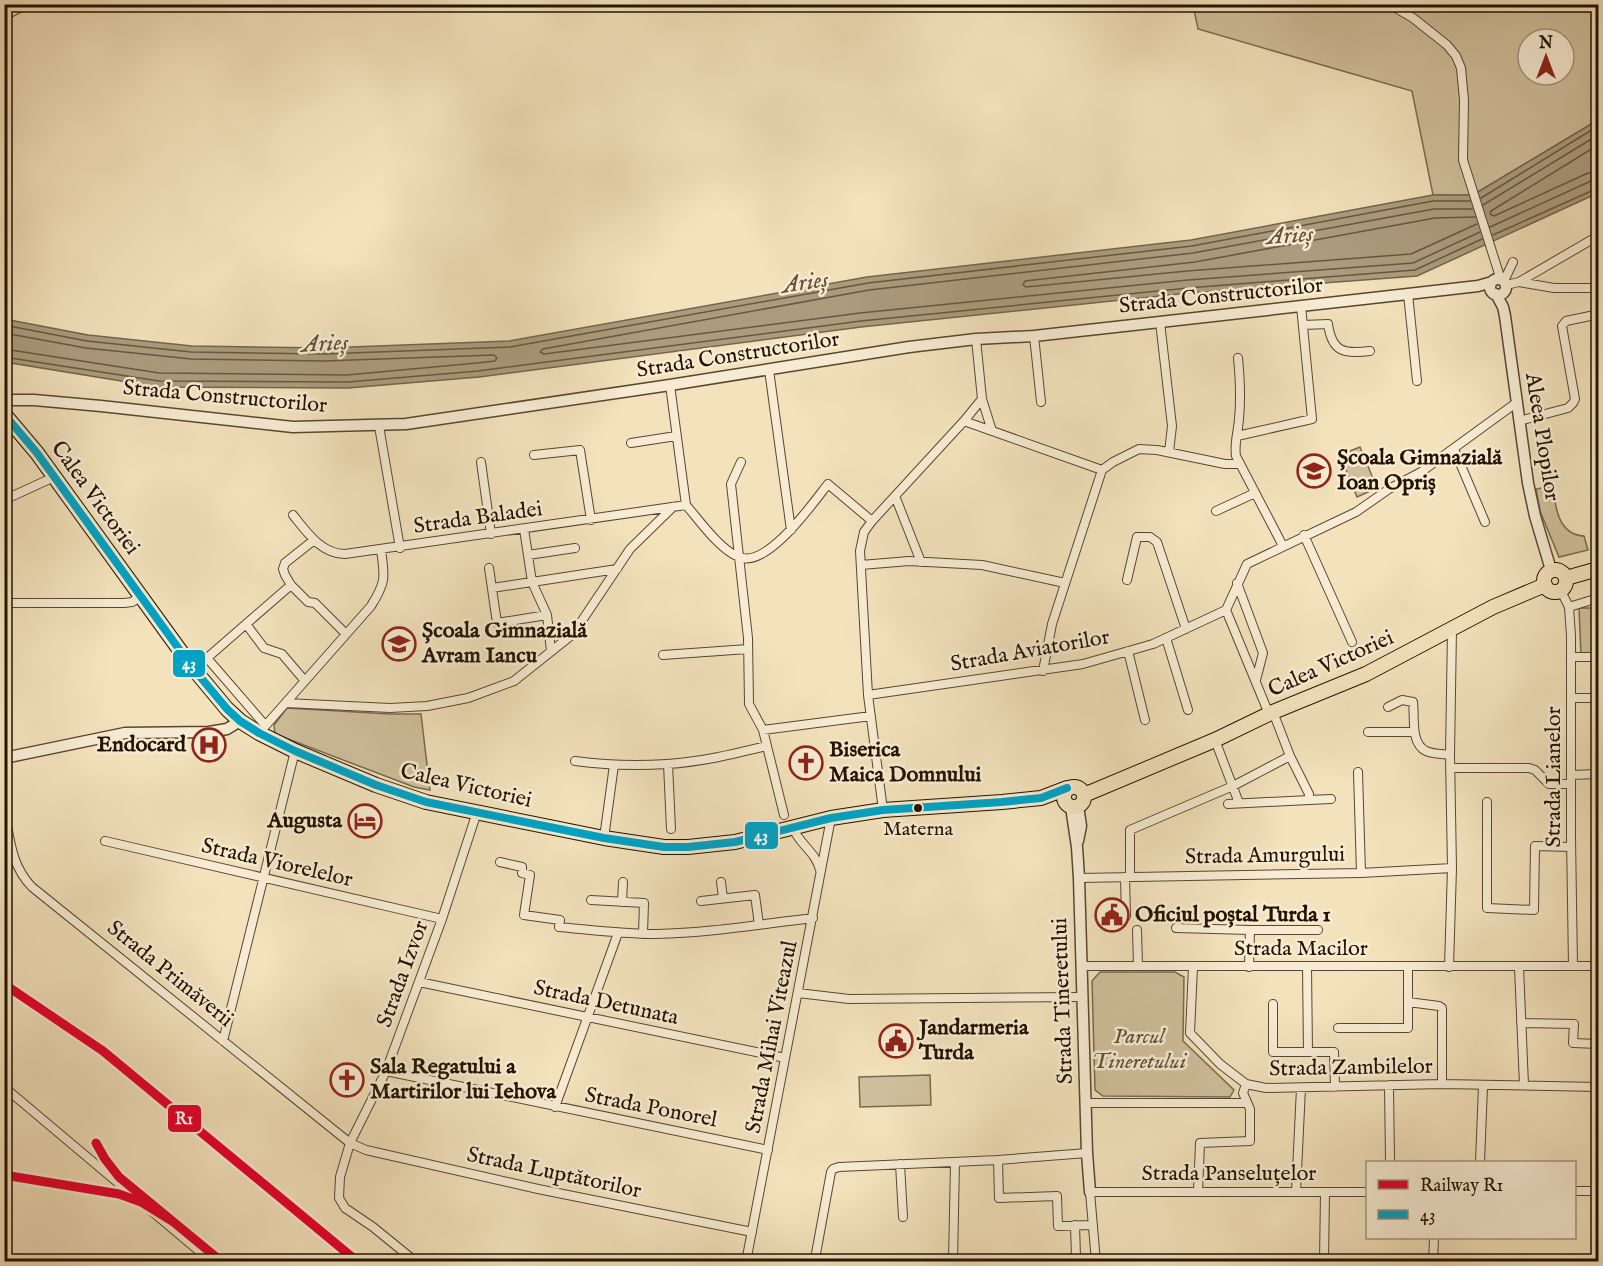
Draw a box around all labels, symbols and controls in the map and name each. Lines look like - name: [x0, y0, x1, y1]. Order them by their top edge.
- north arrow: [1516, 27, 1576, 87]
- text: N: [1538, 34, 1553, 54]
- water label: Arieș: [1263, 219, 1315, 253]
- water label: Arieș: [777, 264, 831, 302]
- street label: Strada Constructorilor: [1118, 271, 1324, 321]
- street label: Strada Constructorilor: [635, 325, 841, 385]
- water label: Arieș: [298, 327, 350, 361]
- street label: Aleea Plopilor: [1518, 370, 1566, 503]
- street label: Strada Constructorilor: [122, 374, 328, 420]
- street label: Calea Victoriei: [44, 435, 146, 561]
- place label: Școala Gimnazială Ioan Opriș: [1337, 444, 1503, 497]
- school or university icon: Școala Gimnazială Ioan Opriș: [1296, 453, 1332, 489]
- street label: Strada Baladei: [412, 495, 544, 541]
- place label: Școala Gimnazială Avram Iancu: [421, 617, 588, 670]
- street label: Strada Aviatorilor: [948, 623, 1112, 679]
- street label: Calea Victoriei: [1264, 624, 1398, 704]
- school or university icon: Școala Gimnazială Avram Iancu: [381, 626, 417, 662]
- line badge: 43: [172, 649, 206, 678]
- text: 43: [182, 655, 196, 675]
- street label: Strada Lianelor: [1540, 706, 1568, 848]
- hospital icon: Endocard: [191, 727, 227, 763]
- place label: Endocard: [97, 731, 187, 759]
- place label: Biserica Maica Domnului: [829, 736, 982, 789]
- church icon: Biserica Maica Domnului: [788, 745, 824, 781]
- street label: Calea Victoriei: [397, 757, 535, 815]
- marker: Materna: [912, 802, 924, 814]
- hotel icon: Augusta: [347, 803, 383, 839]
- place label: Augusta: [267, 807, 342, 835]
- place label: Materna: [883, 817, 953, 842]
- line badge: 43: [744, 821, 779, 850]
- text: 43: [754, 827, 768, 847]
- street label: Strada Viorelelor: [199, 832, 355, 894]
- street label: Strada Amurgului: [1185, 841, 1345, 871]
- public building icon: Oficiul poștal Turda 1: [1094, 897, 1130, 933]
- place label: Oficiul poștal Turda 1: [1135, 901, 1331, 929]
- street label: Strada Primăverii: [101, 914, 239, 1034]
- street label: Strada Izvor: [371, 917, 435, 1031]
- street label: Strada Tineretului: [1046, 917, 1080, 1085]
- street label: Strada Macilor: [1234, 935, 1368, 963]
- street label: Strada Mihai Viteazul: [740, 938, 804, 1136]
- street label: Strada Detunata: [531, 974, 682, 1032]
- place label: Jandarmeria Turda: [916, 1014, 1029, 1067]
- public building icon: Jandarmeria Turda: [878, 1023, 914, 1059]
- park label: Parcul Tineretului: [1092, 1023, 1188, 1076]
- place label: Sala Regatului a Martirilor lui Iehova: [370, 1053, 557, 1106]
- street label: Strada Zambilelor: [1269, 1053, 1433, 1083]
- church icon: Sala Regatului a Martirilor lui Iehova: [329, 1062, 365, 1098]
- street label: Strada Ponorel: [582, 1081, 720, 1135]
- line badge: R1: [167, 1104, 202, 1133]
- text: R1: [175, 1110, 193, 1130]
- street label: Strada Luptătorilor: [464, 1141, 644, 1205]
- street label: Strada Panseluțelor: [1142, 1160, 1316, 1188]
- legend: [1366, 1161, 1576, 1239]
- text: Railway R1: [1420, 1175, 1503, 1198]
- text: 43: [1420, 1205, 1436, 1228]

